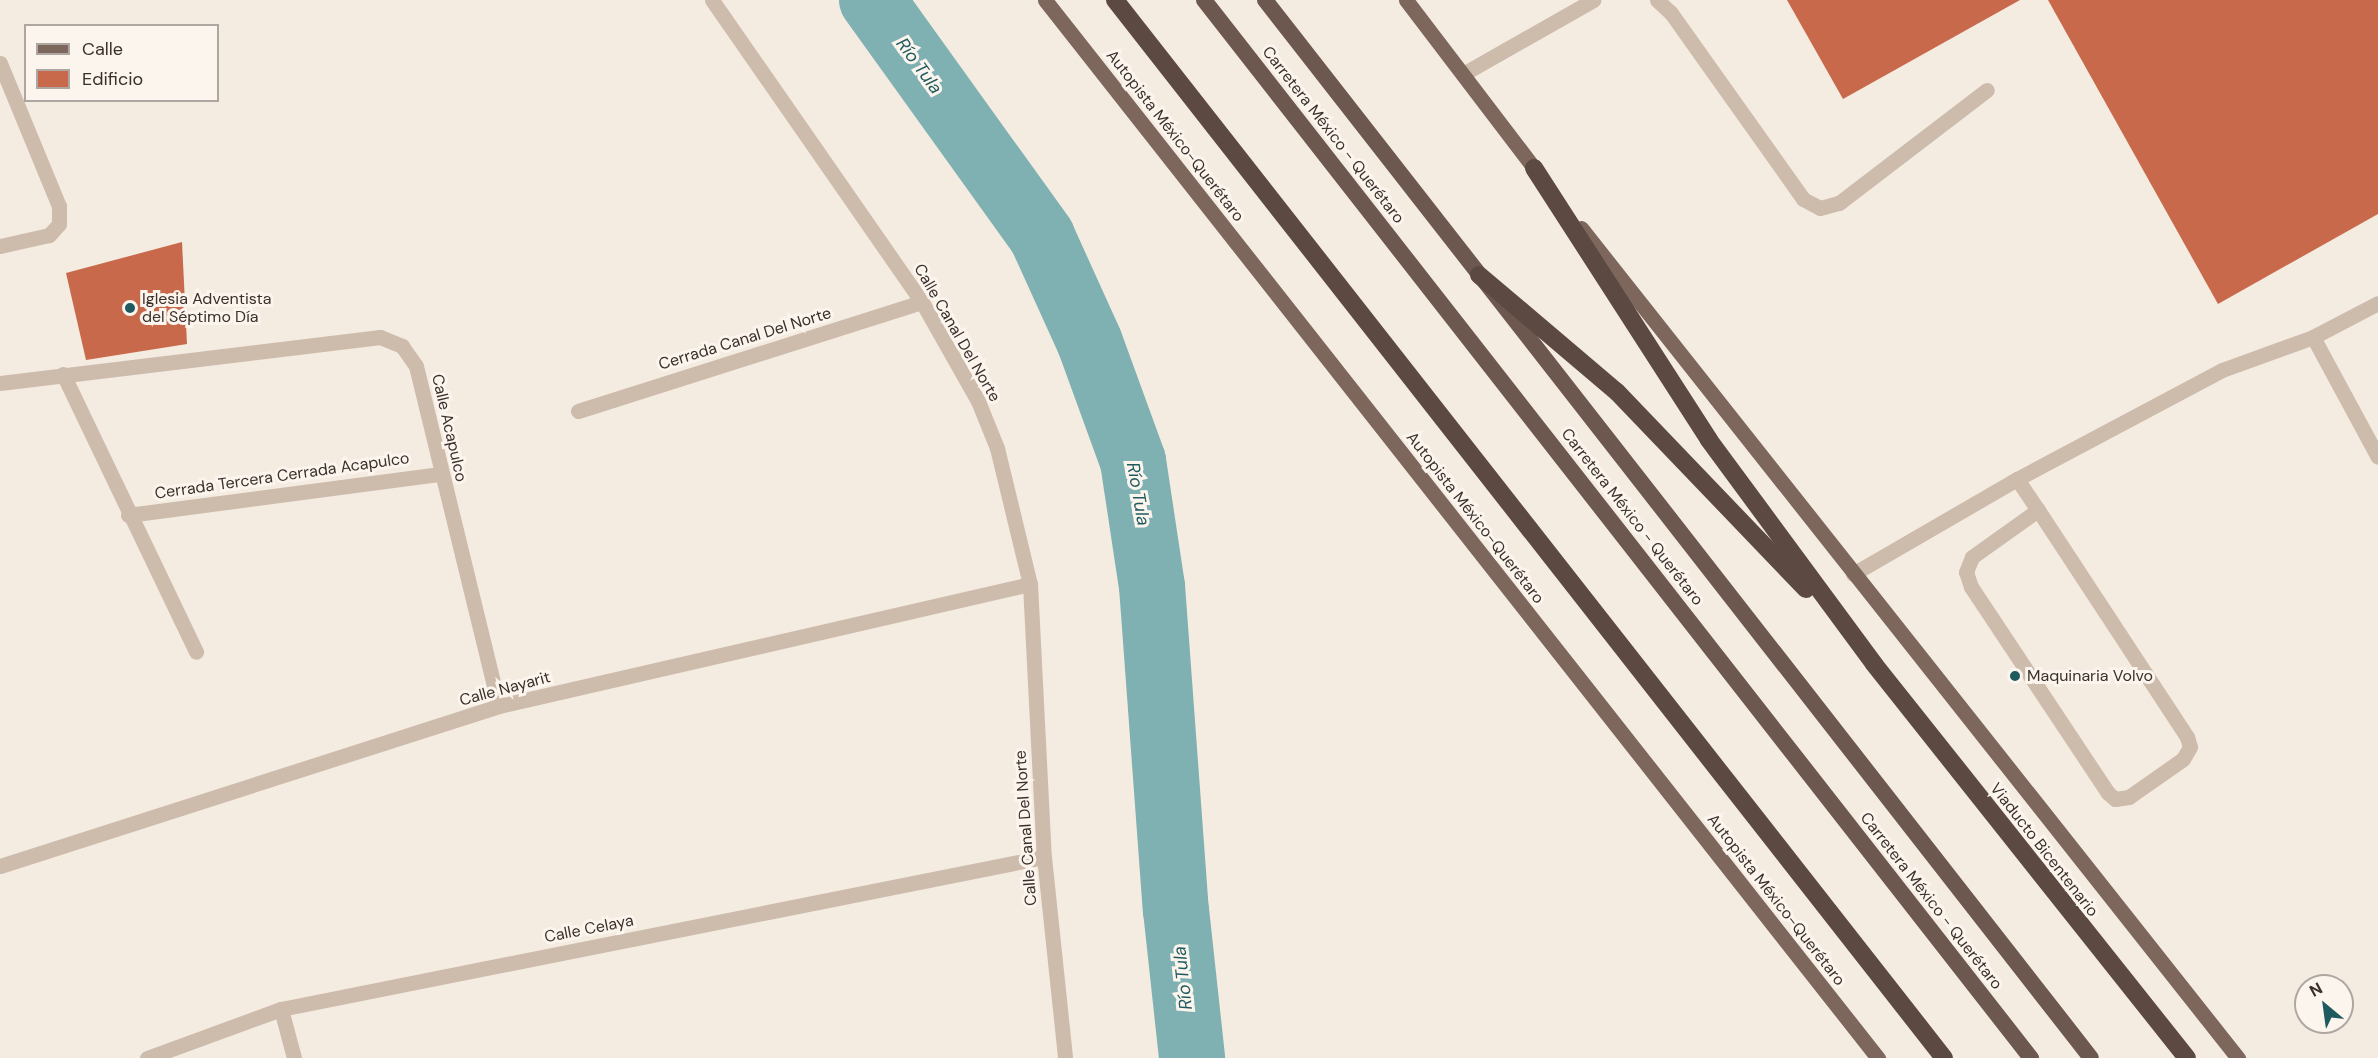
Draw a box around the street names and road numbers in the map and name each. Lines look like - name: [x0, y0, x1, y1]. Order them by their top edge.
- street label: Carretera México - Querétaro: [1258, 43, 1408, 227]
- street label: Autopista México-Querétaro: [1102, 46, 1248, 226]
- street label: Calle Canal Del Norte: [910, 261, 1004, 405]
- street label: Cerrada Canal Del Norte: [656, 304, 834, 374]
- street label: Calle Acapulco: [427, 372, 471, 484]
- street label: Carretera México - Querétaro: [1557, 425, 1707, 609]
- street label: Autopista México-Querétaro: [1402, 428, 1548, 608]
- street label: Cerrada Tercera Cerrada Acapulco: [153, 449, 411, 503]
- street label: Calle Nayarit: [457, 668, 553, 710]
- street label: Calle Canal Del Norte: [1011, 749, 1041, 907]
- street label: Viaducto Bicentenario: [1986, 779, 2102, 921]
- street label: Carretera México - Querétaro: [1856, 809, 2006, 993]
- street label: Autopista México-Querétaro: [1703, 810, 1849, 990]
- street label: Calle Celaya: [543, 911, 635, 947]

